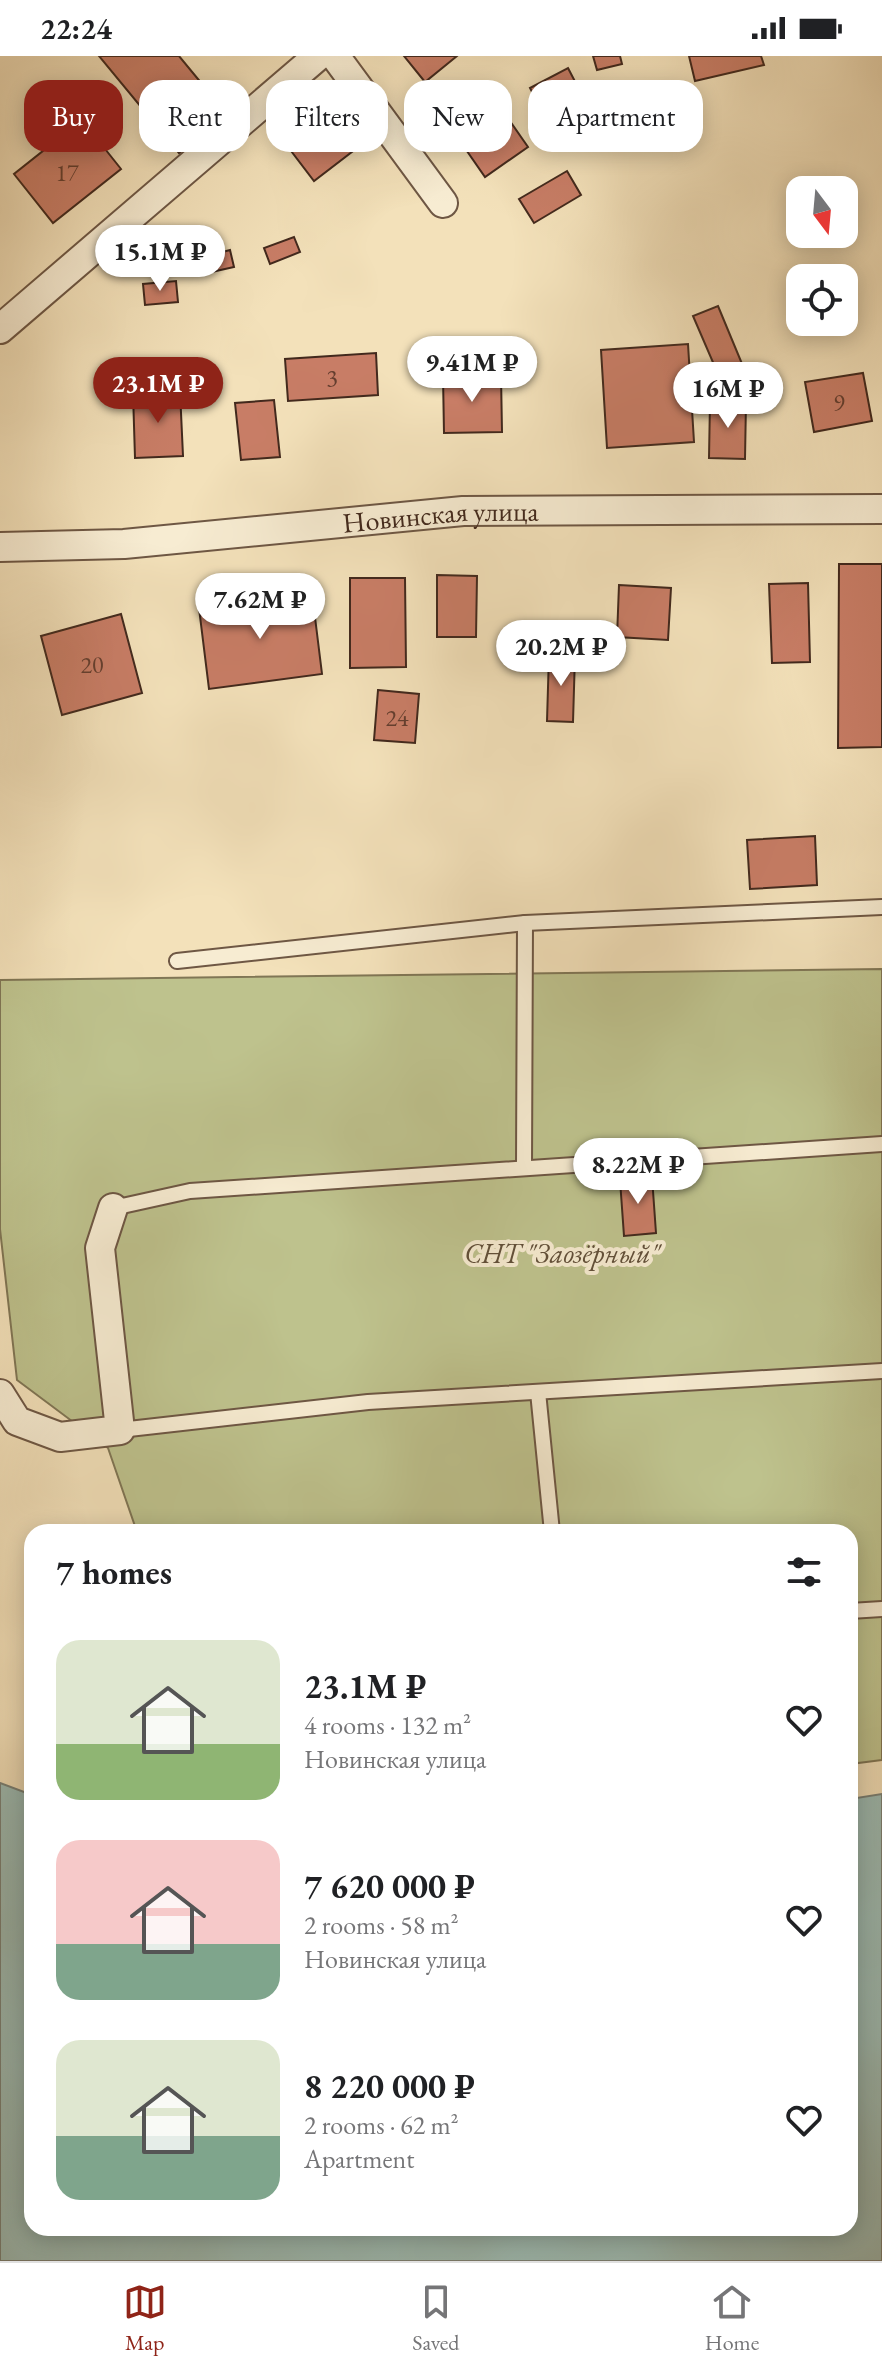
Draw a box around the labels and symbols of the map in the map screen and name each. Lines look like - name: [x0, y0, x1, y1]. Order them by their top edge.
- house number: 17: [55, 157, 79, 188]
- north arrow: [786, 176, 858, 248]
- pin: 15.1M ₽: [86, 225, 234, 293]
- pin: 9.41M ₽: [398, 336, 546, 404]
- pin: 23.1M ₽: [84, 357, 232, 425]
- house number: 3: [326, 362, 338, 393]
- pin: 16M ₽: [672, 362, 784, 430]
- house number: 9: [833, 387, 845, 418]
- street label: Новинская улица: [341, 493, 540, 541]
- pin: 7.62M ₽: [186, 573, 334, 641]
- pin: 20.2M ₽: [487, 620, 635, 688]
- house number: 20: [80, 649, 104, 680]
- house number: 24: [385, 702, 409, 733]
- pin: 8.22M ₽: [564, 1138, 712, 1206]
- park label: СНТ "Заозёрный": [464, 1235, 663, 1271]

